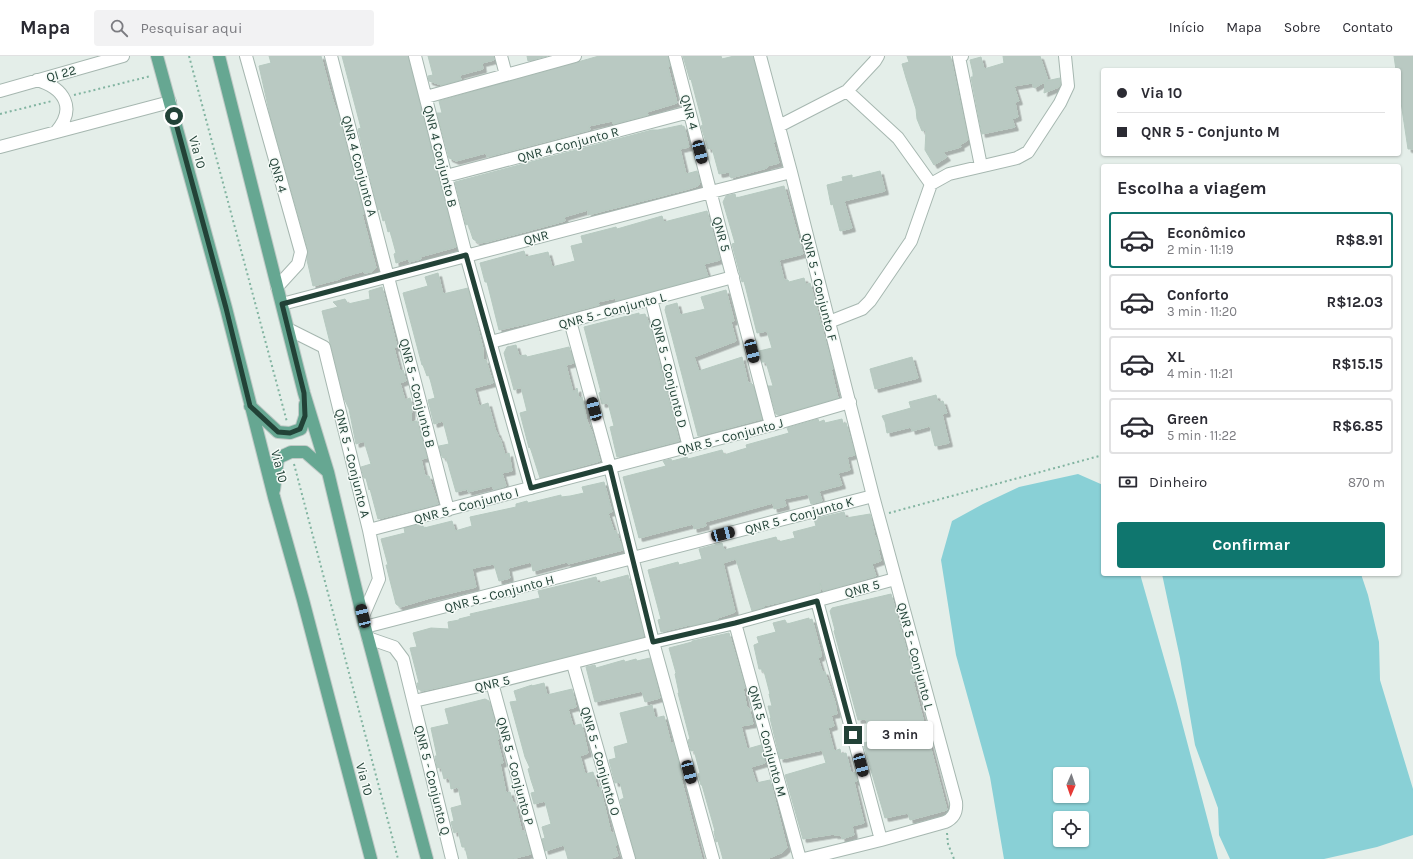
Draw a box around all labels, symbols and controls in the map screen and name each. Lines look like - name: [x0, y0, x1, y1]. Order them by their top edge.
- search box: [94, 10, 374, 46]
- text: Mapa: [20, 17, 70, 39]
- icon: search: [108, 17, 130, 39]
- text: Pesquisar aqui: [140, 19, 242, 37]
- text: Início: [1169, 19, 1204, 36]
- text: Mapa: [1226, 19, 1262, 36]
- text: Sobre: [1284, 19, 1320, 36]
- text: Contato: [1342, 19, 1393, 36]
- street label: QI 22: [45, 62, 78, 85]
- text: Via 10: [1141, 84, 1182, 102]
- street label: QNR 4: [678, 93, 701, 131]
- street label: QNR 4 Conjunto B: [421, 104, 460, 209]
- route start: [165, 107, 183, 125]
- street label: QNR 4 Conjunto A: [339, 114, 380, 219]
- text: QNR 5 - Conjunto M: [1141, 123, 1280, 141]
- street label: QNR 4 Conjunto R: [516, 124, 621, 165]
- street label: Via 10: [186, 134, 209, 170]
- car: [691, 139, 709, 165]
- street label: QNR 4: [266, 156, 291, 194]
- text: Escolha a viagem: [1117, 177, 1267, 199]
- street label: QNR 5: [710, 215, 733, 253]
- icon: car: [1119, 222, 1155, 258]
- text: Econômico: [1167, 224, 1246, 242]
- street label: QNR: [522, 227, 550, 248]
- street label: QNR 5 - Conjunto F: [799, 231, 840, 343]
- text: R$8.91: [1336, 231, 1383, 249]
- text: 2 min · 11:19: [1167, 242, 1233, 257]
- icon: car: [1119, 284, 1155, 320]
- text: Conforto: [1167, 286, 1229, 304]
- street label: QNR 5 - Conjunto L: [557, 289, 667, 332]
- text: R$12.03: [1327, 293, 1383, 311]
- text: 3 min · 11:20: [1167, 304, 1237, 319]
- street label: QNR 5 - Conjunto D: [649, 317, 690, 430]
- street label: QNR 5 - Conjunto B: [397, 337, 438, 449]
- car: [743, 338, 761, 364]
- icon: car: [1119, 346, 1155, 382]
- text: XL: [1167, 348, 1185, 366]
- text: R$15.15: [1332, 355, 1383, 373]
- text: 4 min · 11:21: [1167, 366, 1233, 381]
- car: [585, 396, 603, 422]
- street label: QNR 5 - Conjunto A: [332, 407, 373, 520]
- icon: car: [1119, 408, 1155, 444]
- text: Green: [1167, 410, 1208, 428]
- street label: QNR 5 - Conjunto J: [675, 415, 785, 458]
- text: R$6.85: [1332, 417, 1383, 435]
- text: 5 min · 11:22: [1167, 428, 1236, 443]
- street label: Via 10: [268, 448, 291, 484]
- icon: cash: [1117, 471, 1139, 493]
- text: Dinheiro: [1149, 473, 1207, 491]
- text: 870 m: [1348, 475, 1385, 490]
- street label: QNR 5 - Conjunto I: [412, 484, 520, 527]
- street label: QNR 5 - Conjunto K: [743, 494, 855, 537]
- button: Confirmar: [1117, 522, 1385, 568]
- car: [710, 525, 736, 543]
- street label: QNR 5 - Conjunto H: [443, 572, 556, 615]
- street label: QNR 5: [843, 577, 881, 600]
- street label: QNR 5 - Conjunto L: [894, 601, 937, 711]
- car: [354, 603, 372, 629]
- street label: QNR 5: [473, 672, 511, 695]
- street label: QNR 5 - Conjunto M: [745, 684, 790, 799]
- street label: QNR 5 - Conjunto O: [578, 705, 623, 817]
- street label: QNR 5 - Conjunto P: [494, 715, 537, 827]
- callout: 3 min: [867, 721, 933, 749]
- street label: QNR 5 - Conjunto Q: [412, 724, 453, 837]
- route end: [844, 726, 862, 744]
- text: 3 min: [882, 727, 918, 742]
- car: [852, 752, 870, 778]
- car: [680, 759, 698, 785]
- street label: Via 10: [353, 761, 376, 797]
- north arrow: [1053, 767, 1089, 803]
- map controls: [1053, 767, 1089, 847]
- button: locate: [1053, 811, 1089, 847]

